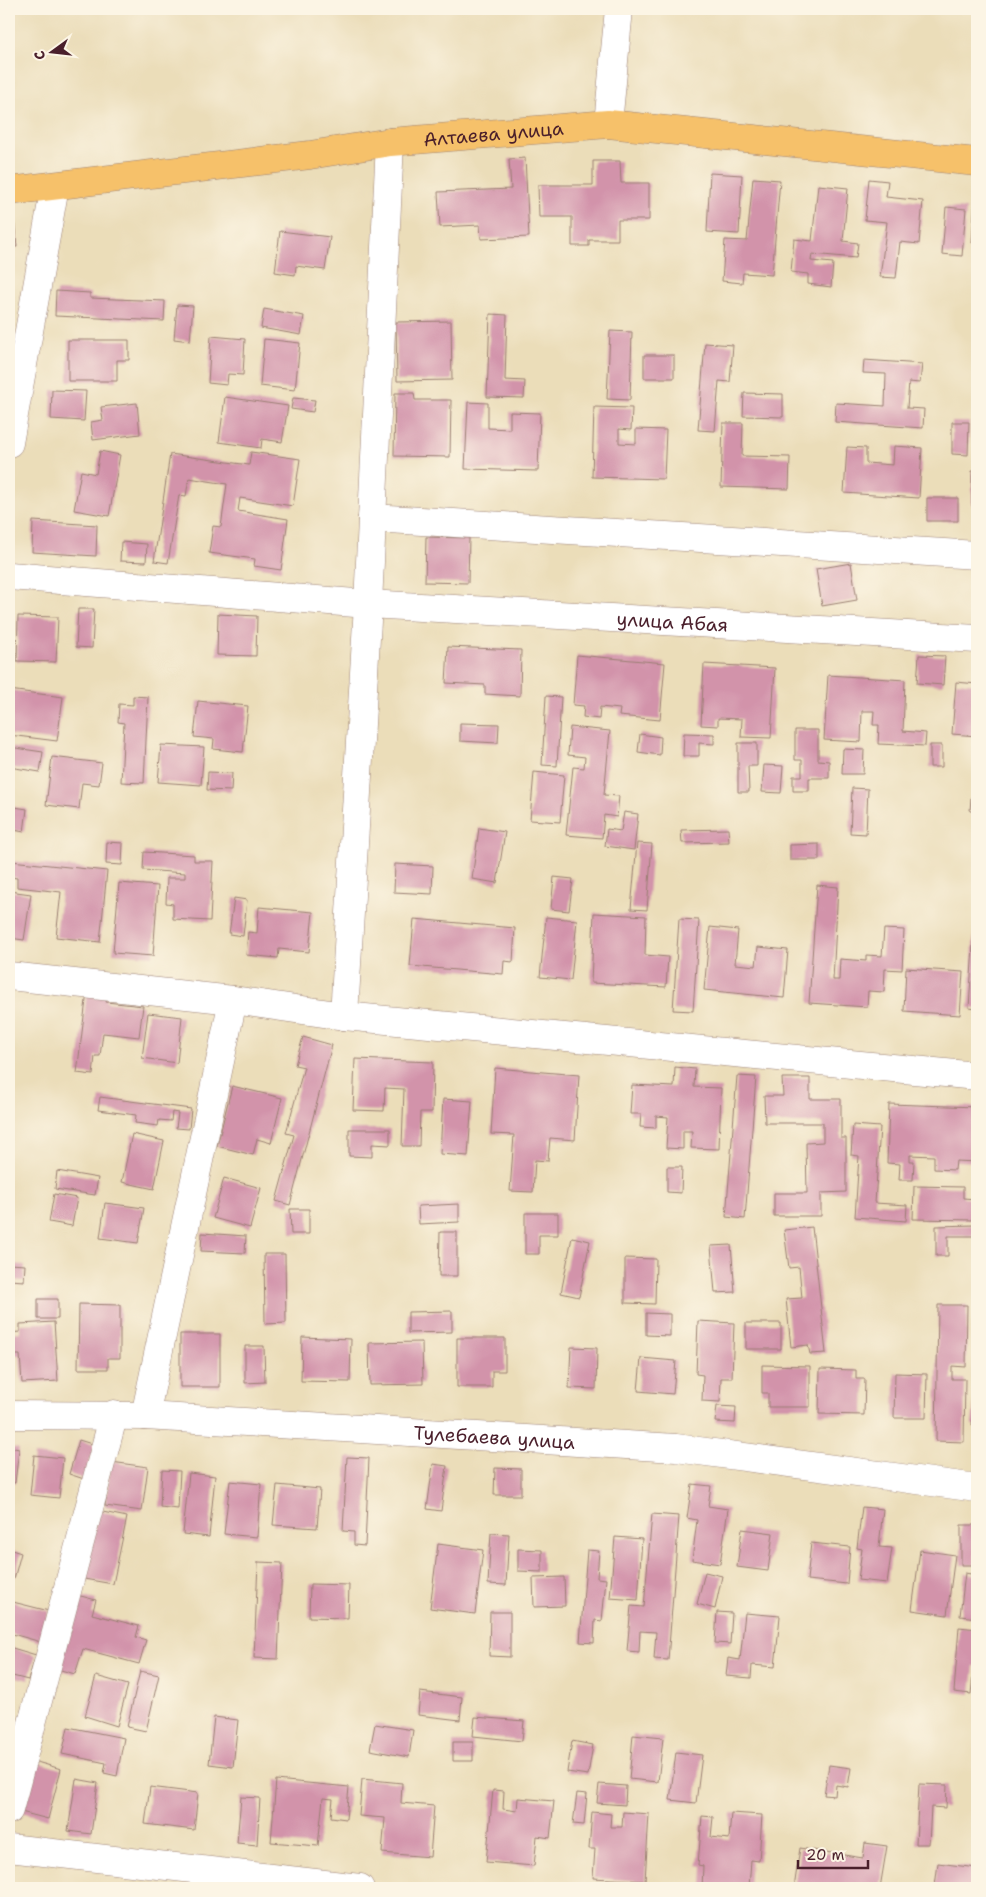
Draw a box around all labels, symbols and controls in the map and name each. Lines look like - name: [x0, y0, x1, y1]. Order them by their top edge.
- north arrow: [28, 28, 78, 78]
- text: С: [30, 49, 49, 62]
- street label: Алтаева улица: [422, 116, 565, 152]
- street label: улица Абая: [616, 606, 729, 638]
- street label: Тулебаева улица: [413, 1420, 576, 1455]
- scale bar: [798, 1837, 868, 1869]
- text: 20 m: [806, 1845, 845, 1865]

